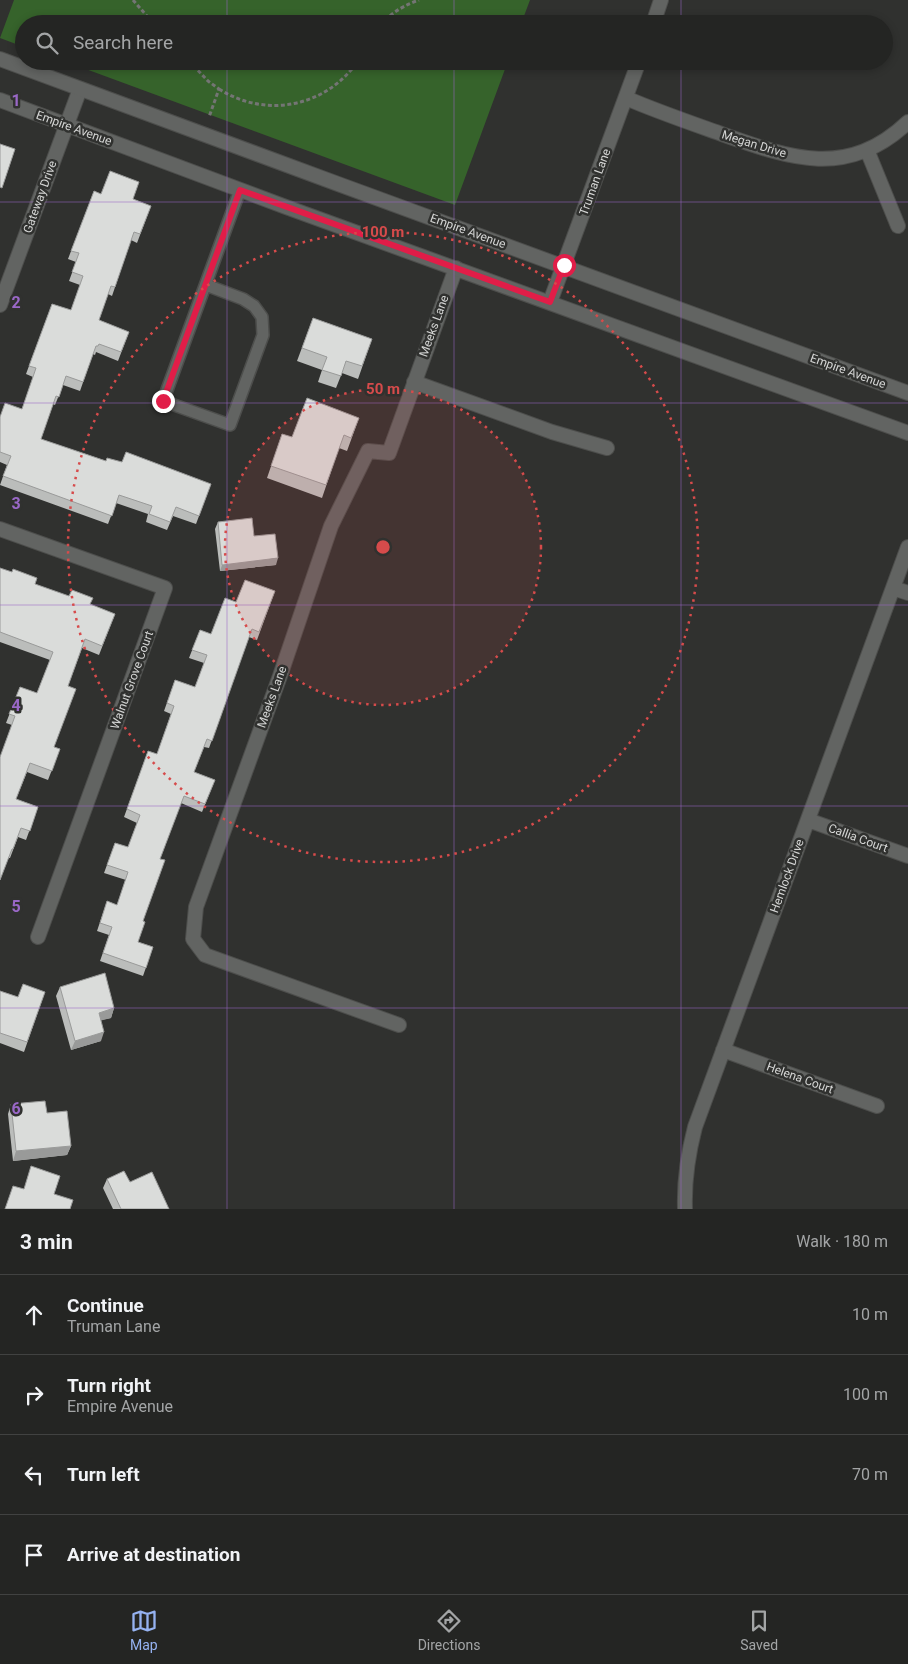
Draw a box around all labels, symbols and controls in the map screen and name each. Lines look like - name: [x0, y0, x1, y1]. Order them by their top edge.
- search box: [15, 15, 893, 70]
- icon: search: [33, 29, 61, 57]
- text: Search here: [73, 31, 173, 54]
- text: 1: [11, 91, 21, 110]
- street label: Empire Avenue: [34, 108, 114, 148]
- street label: Megan Drive: [720, 128, 788, 160]
- street label: Truman Lane: [576, 147, 614, 217]
- street label: Gateway Drive: [20, 159, 60, 235]
- street label: Empire Avenue: [428, 211, 508, 251]
- text: 100 m: [362, 223, 404, 241]
- route start: [553, 254, 576, 277]
- text: 2: [11, 293, 21, 312]
- street label: Meeks Lane: [416, 293, 452, 359]
- street label: Empire Avenue: [808, 351, 888, 391]
- text: 50 m: [366, 380, 400, 398]
- route end: [152, 390, 175, 413]
- text: 3: [11, 494, 21, 513]
- centre of rings: [374, 538, 392, 556]
- street label: Walnut Grove Court: [108, 629, 156, 731]
- street label: Meeks Lane: [254, 664, 290, 730]
- text: 4: [11, 696, 21, 715]
- street label: Callia Court: [826, 821, 890, 855]
- street label: Hemlock Drive: [767, 837, 807, 915]
- text: 5: [11, 897, 21, 916]
- street label: Helena Court: [765, 1059, 835, 1097]
- text: 6: [11, 1099, 21, 1118]
- text: 3 min: [20, 1230, 73, 1254]
- text: Walk · 180 m: [796, 1232, 888, 1251]
- text: Continue: [67, 1294, 144, 1317]
- icon: ahead: [20, 1301, 48, 1329]
- text: 10 m: [852, 1305, 888, 1324]
- text: Truman Lane: [67, 1317, 160, 1336]
- text: Turn right: [67, 1374, 151, 1397]
- icon: right: [20, 1381, 48, 1409]
- text: 100 m: [843, 1385, 888, 1404]
- text: Empire Avenue: [67, 1397, 173, 1416]
- icon: left: [20, 1461, 48, 1489]
- text: Turn left: [67, 1463, 140, 1486]
- text: 70 m: [852, 1465, 888, 1484]
- icon: arrive: [20, 1541, 48, 1569]
- text: Arrive at destination: [67, 1543, 240, 1566]
- tab: Map: [130, 1607, 158, 1653]
- tab: Directions: [418, 1607, 481, 1653]
- tab: Saved: [740, 1607, 778, 1653]

